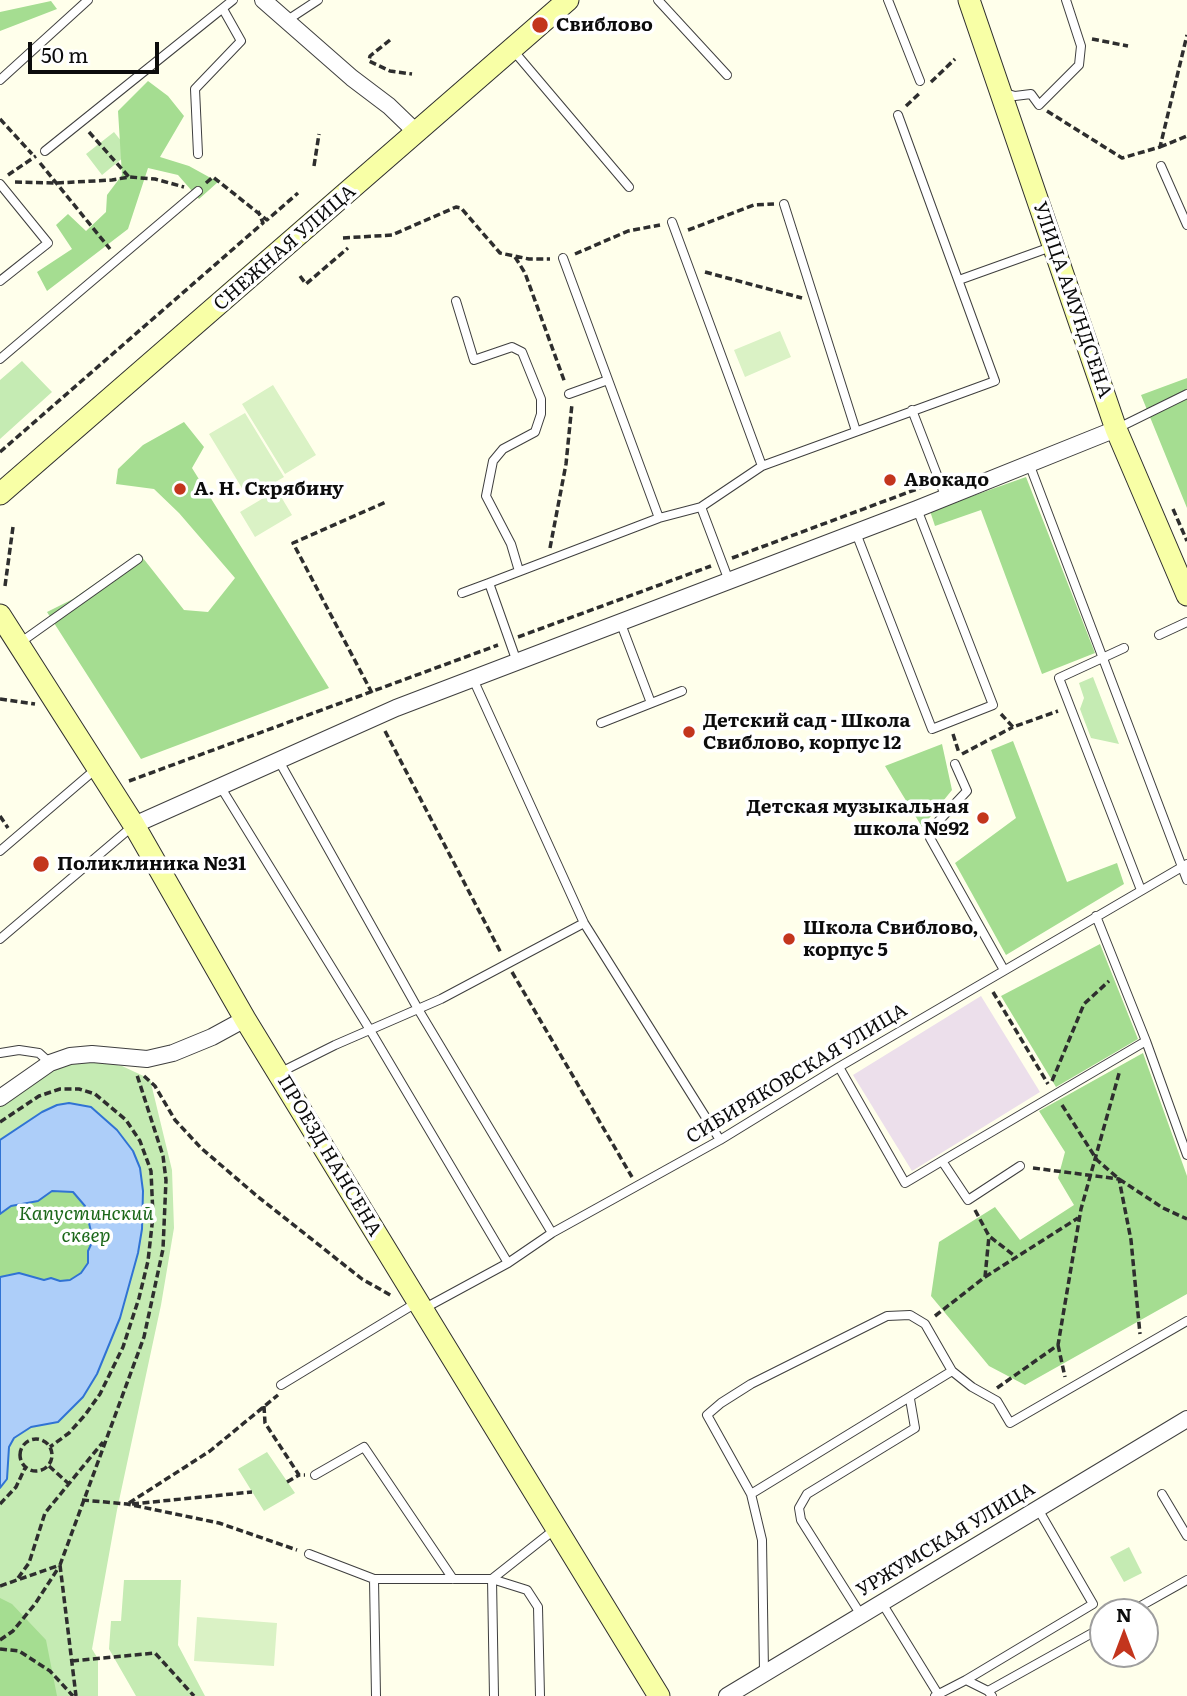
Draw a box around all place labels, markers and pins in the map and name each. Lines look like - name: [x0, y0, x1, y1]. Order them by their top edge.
- place label: Свиблово: [556, 14, 653, 36]
- marker: Свиблово: [530, 15, 550, 35]
- place label: Авокадо: [904, 469, 989, 491]
- marker: Авокадо: [882, 472, 898, 488]
- place label: А. Н. Скрябину: [194, 478, 344, 500]
- marker: А. Н. Скрябину: [172, 481, 188, 497]
- place label: Детский сад - Школа Свиблово, корпус 12: [703, 710, 910, 754]
- marker: Детский сад - Школа Свиблово, корпус 12: [681, 724, 697, 740]
- place label: Детская музыкальная школа №92: [747, 796, 969, 840]
- marker: Детская музыкальная школа №92: [975, 810, 991, 826]
- place label: Поликлиника №31: [57, 853, 246, 875]
- marker: Поликлиника №31: [31, 854, 51, 874]
- place label: Школа Свиблово, корпус 5: [803, 917, 978, 961]
- marker: Школа Свиблово, корпус 5: [781, 931, 797, 947]

